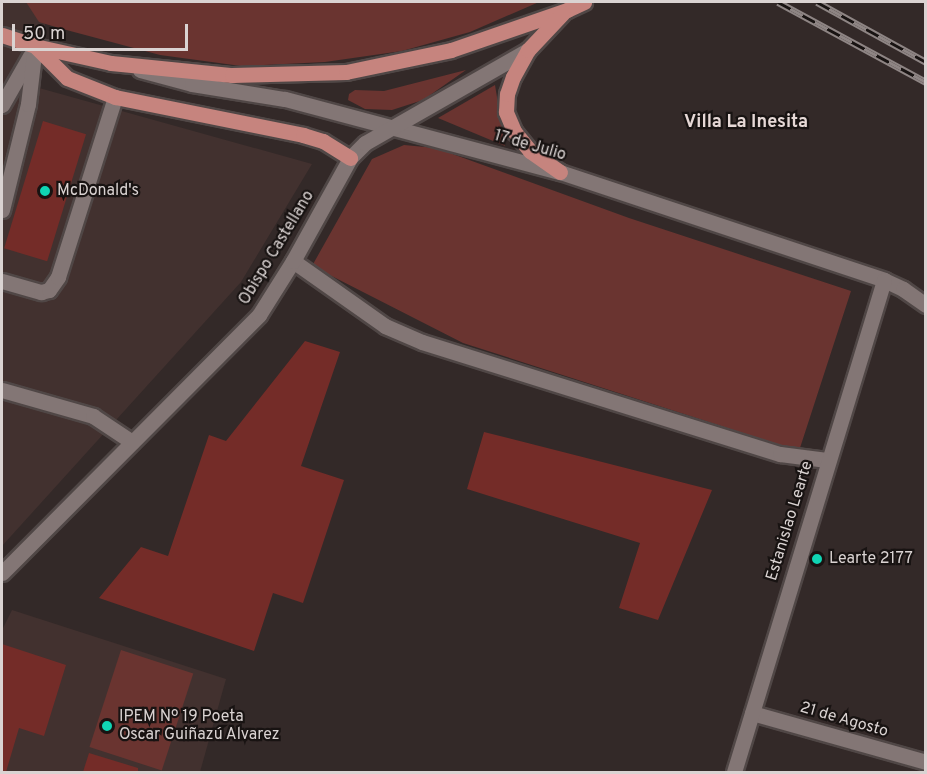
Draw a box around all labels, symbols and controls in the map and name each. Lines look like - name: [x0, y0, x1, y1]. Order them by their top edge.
- scale bar: [15, 12, 190, 50]
- text: 50 m: [23, 23, 65, 46]
- district label: Villa La Inesita: [684, 112, 808, 134]
- street label: 17 de Julio: [492, 127, 568, 165]
- place label: McDonald's: [57, 181, 139, 201]
- marker: McDonald's: [38, 184, 52, 198]
- street label: Obispo Castellano: [235, 187, 319, 309]
- street label: Estanislao Learte: [763, 459, 817, 583]
- place label: Learte 2177: [829, 549, 913, 569]
- marker: Learte 2177: [810, 552, 824, 566]
- street label: 21 de Agosto: [797, 698, 891, 742]
- place label: IPEM Nº 19 Poeta Oscar Guiñazú Alvarez: [119, 707, 280, 745]
- marker: IPEM Nº 19 Poeta Oscar Guiñazú Alvarez: [100, 719, 114, 733]

